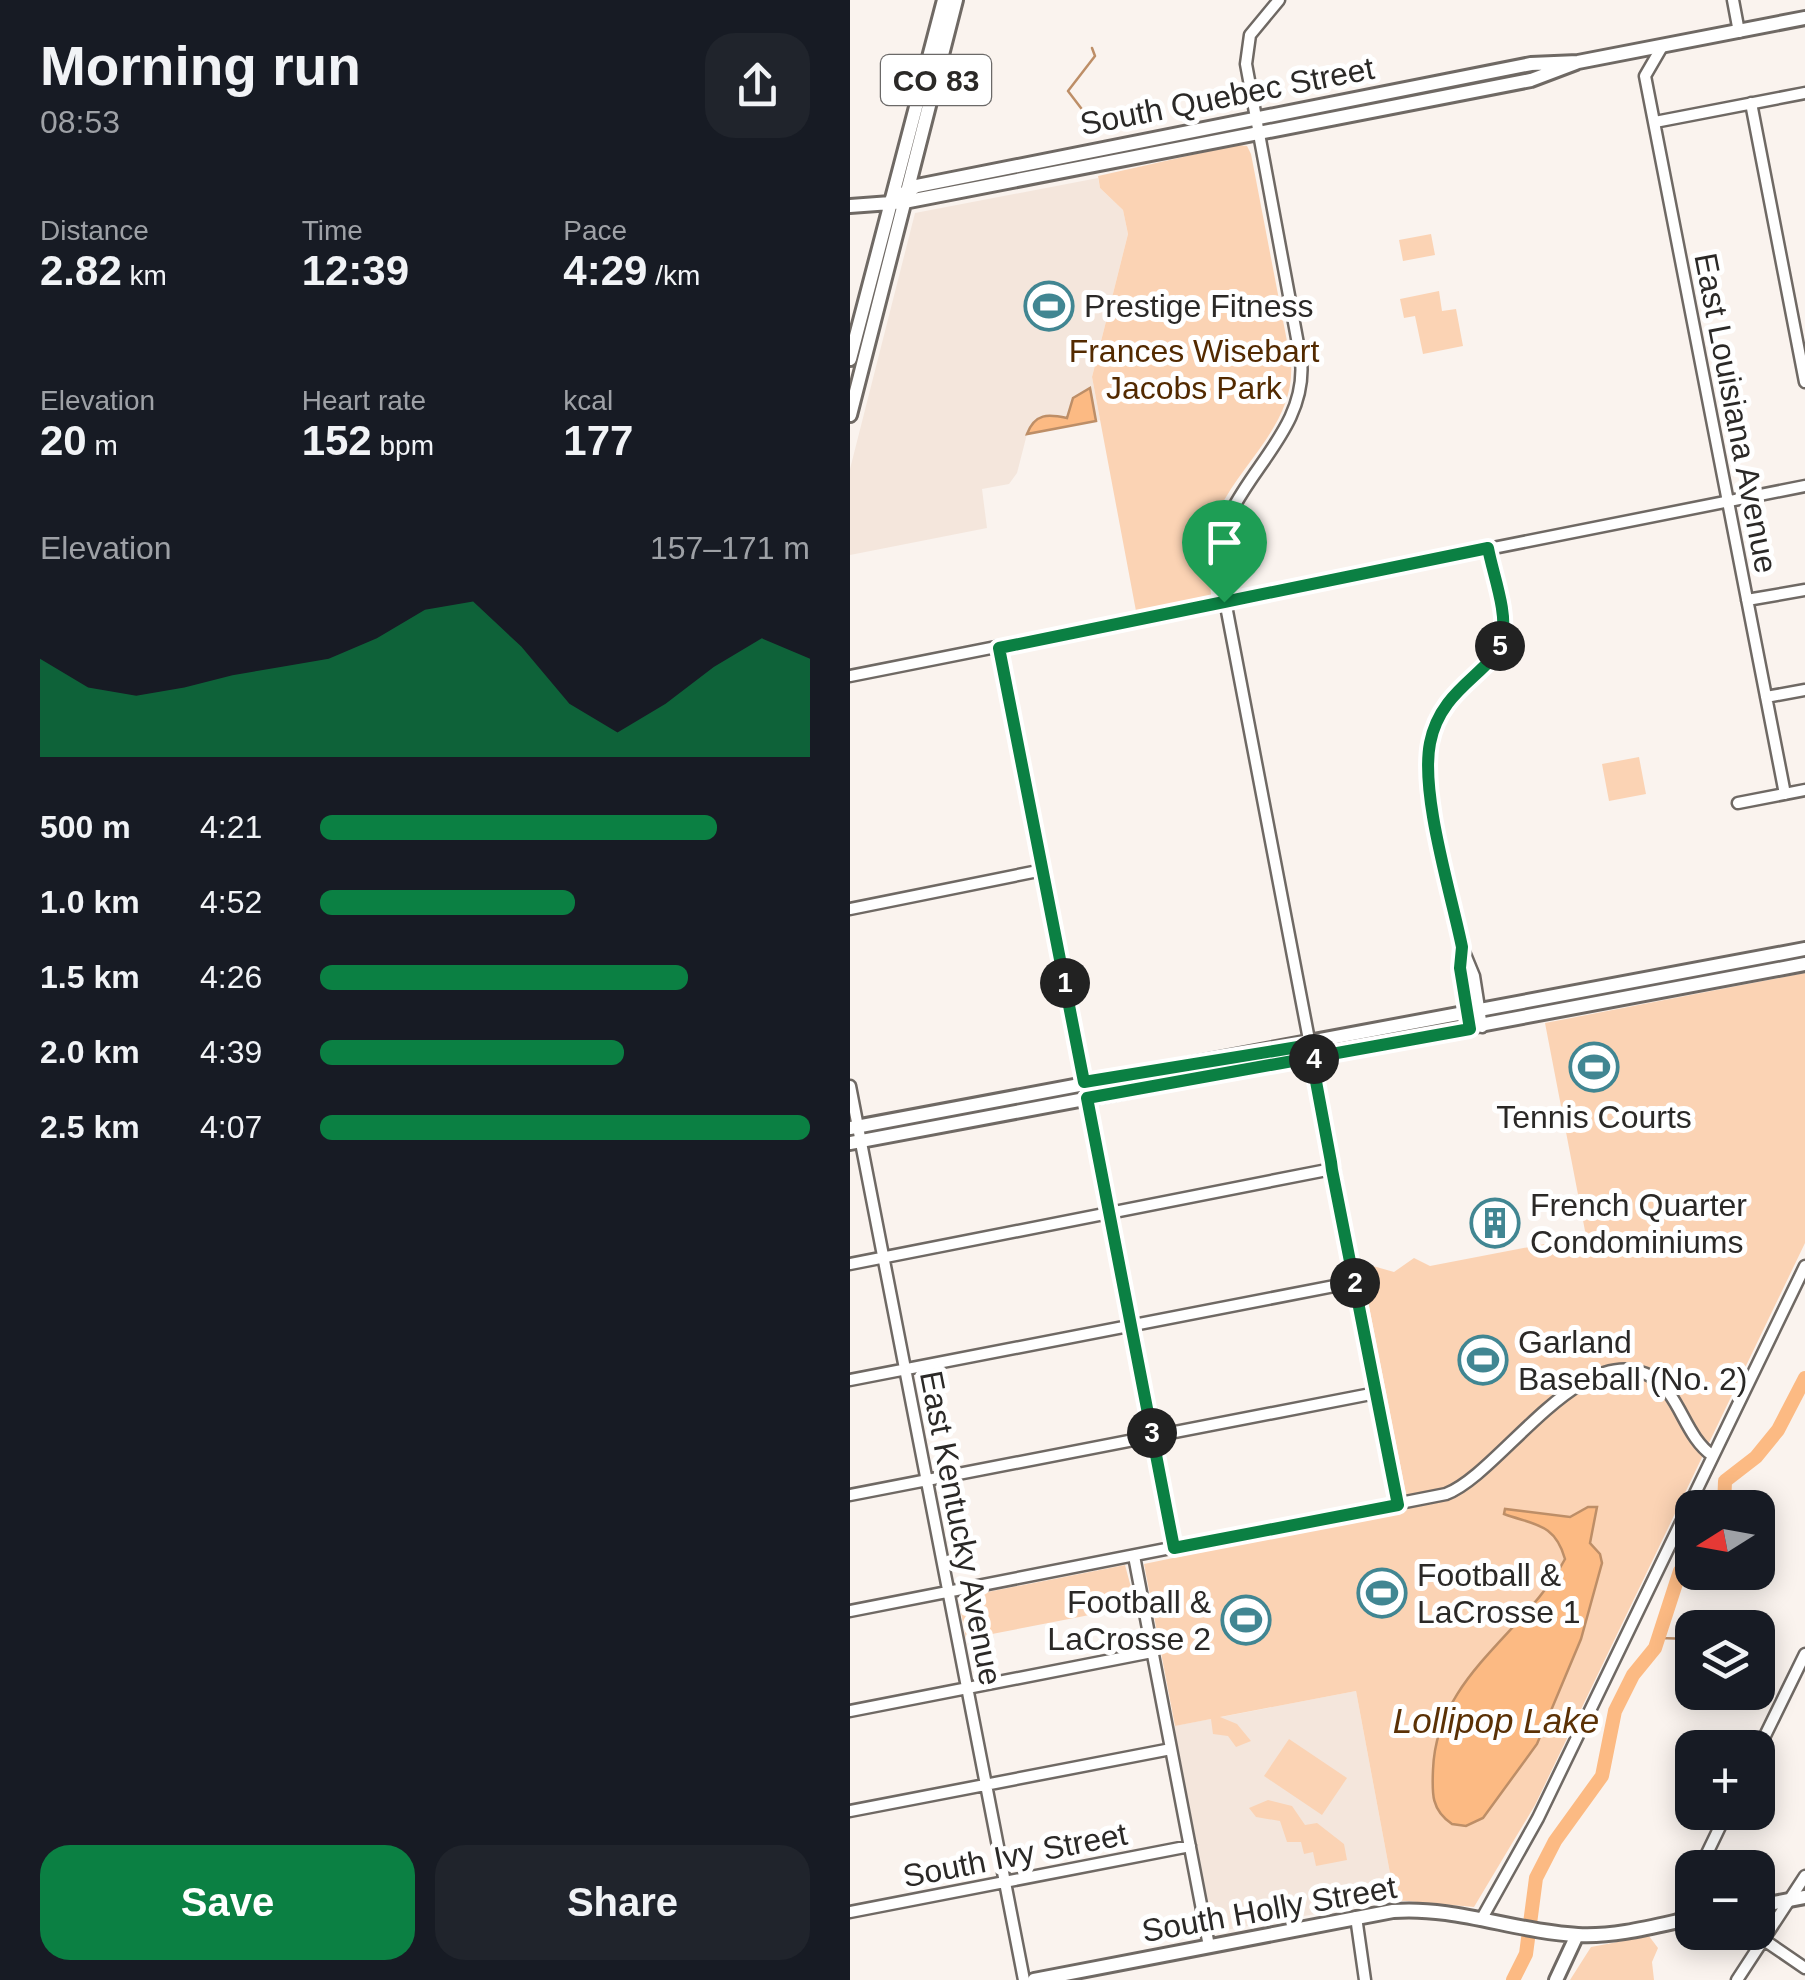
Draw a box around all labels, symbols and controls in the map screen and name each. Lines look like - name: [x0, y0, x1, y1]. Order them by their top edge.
- button: share: [705, 33, 810, 138]
- text: Morning run: [40, 35, 361, 97]
- street label: South Quebec Street: [1077, 50, 1377, 142]
- road number: CO 83: [881, 55, 991, 105]
- text: 08:53: [40, 104, 120, 140]
- text: Distance: [40, 215, 149, 246]
- text: Time: [302, 215, 363, 246]
- text: Pace: [563, 215, 627, 246]
- text: 2.82: [40, 247, 122, 294]
- text: 12:39: [302, 247, 409, 294]
- text: 4:29: [563, 247, 647, 294]
- street label: East Louisiana Avenue: [1687, 250, 1785, 576]
- text: km: [122, 260, 167, 291]
- text: /km: [647, 260, 700, 291]
- sports icon: Prestige Fitness: [1023, 280, 1075, 332]
- place label: Prestige Fitness: [1084, 288, 1313, 324]
- park label: Frances Wisebart Jacobs Park: [1069, 333, 1319, 406]
- text: Elevation: [40, 385, 155, 416]
- text: Heart rate: [302, 385, 426, 416]
- text: kcal: [563, 385, 613, 416]
- text: 20: [40, 417, 87, 464]
- text: 152: [302, 417, 372, 464]
- text: 177: [563, 417, 633, 464]
- text: m: [87, 430, 118, 461]
- text: bpm: [372, 430, 434, 461]
- pin: [1182, 500, 1267, 603]
- icon: arrive: [1197, 515, 1252, 570]
- text: Elevation: [40, 530, 172, 566]
- text: 157–171 m: [650, 530, 810, 566]
- pin: 5: [1475, 621, 1525, 671]
- text: 5: [1492, 630, 1508, 661]
- text: 500 m: [40, 809, 131, 845]
- text: 4:21: [200, 809, 262, 845]
- text: 1.0 km: [40, 884, 140, 920]
- text: 4:52: [200, 884, 262, 920]
- pin: 1: [1040, 958, 1090, 1008]
- text: 1.5 km: [40, 959, 140, 995]
- text: 4:26: [200, 959, 262, 995]
- text: 1: [1057, 967, 1073, 998]
- text: 2.0 km: [40, 1034, 140, 1070]
- text: 4:39: [200, 1034, 262, 1070]
- pin: 4: [1289, 1034, 1339, 1084]
- sports icon: Tennis Courts: [1568, 1041, 1620, 1093]
- text: 4: [1306, 1043, 1322, 1074]
- place label: Tennis Courts: [1496, 1099, 1692, 1135]
- text: 2.5 km: [40, 1109, 140, 1145]
- text: 4:07: [200, 1109, 262, 1145]
- place label: French Quarter Condominiums: [1530, 1187, 1747, 1260]
- building icon: French Quarter Condominiums: [1469, 1197, 1521, 1249]
- pin: 2: [1330, 1258, 1380, 1308]
- text: 2: [1347, 1267, 1363, 1298]
- place label: Garland Baseball (No. 2): [1518, 1324, 1747, 1397]
- sports icon: Garland Baseball (No. 2): [1457, 1334, 1509, 1386]
- street label: East Kentucky Avenue: [913, 1368, 1009, 1688]
- pin: 3: [1127, 1408, 1177, 1458]
- text: 3: [1144, 1417, 1160, 1448]
- north arrow: [1675, 1490, 1775, 1590]
- map controls: [1675, 1490, 1775, 1950]
- place label: Football & LaCrosse 1: [1417, 1557, 1581, 1630]
- sports icon: Football & LaCrosse 1: [1356, 1567, 1408, 1619]
- place label: Football & LaCrosse 2: [1047, 1584, 1211, 1657]
- sports icon: Football & LaCrosse 2: [1220, 1594, 1272, 1646]
- button: layers: [1675, 1610, 1775, 1710]
- water label: Lollipop Lake: [1393, 1701, 1599, 1740]
- button: +: [1675, 1730, 1775, 1830]
- street label: South Ivy Street: [900, 1816, 1130, 1894]
- button: Save: [40, 1845, 415, 1960]
- button: Share: [435, 1845, 810, 1960]
- button: −: [1675, 1850, 1775, 1950]
- street label: South Holly Street: [1139, 1869, 1399, 1949]

